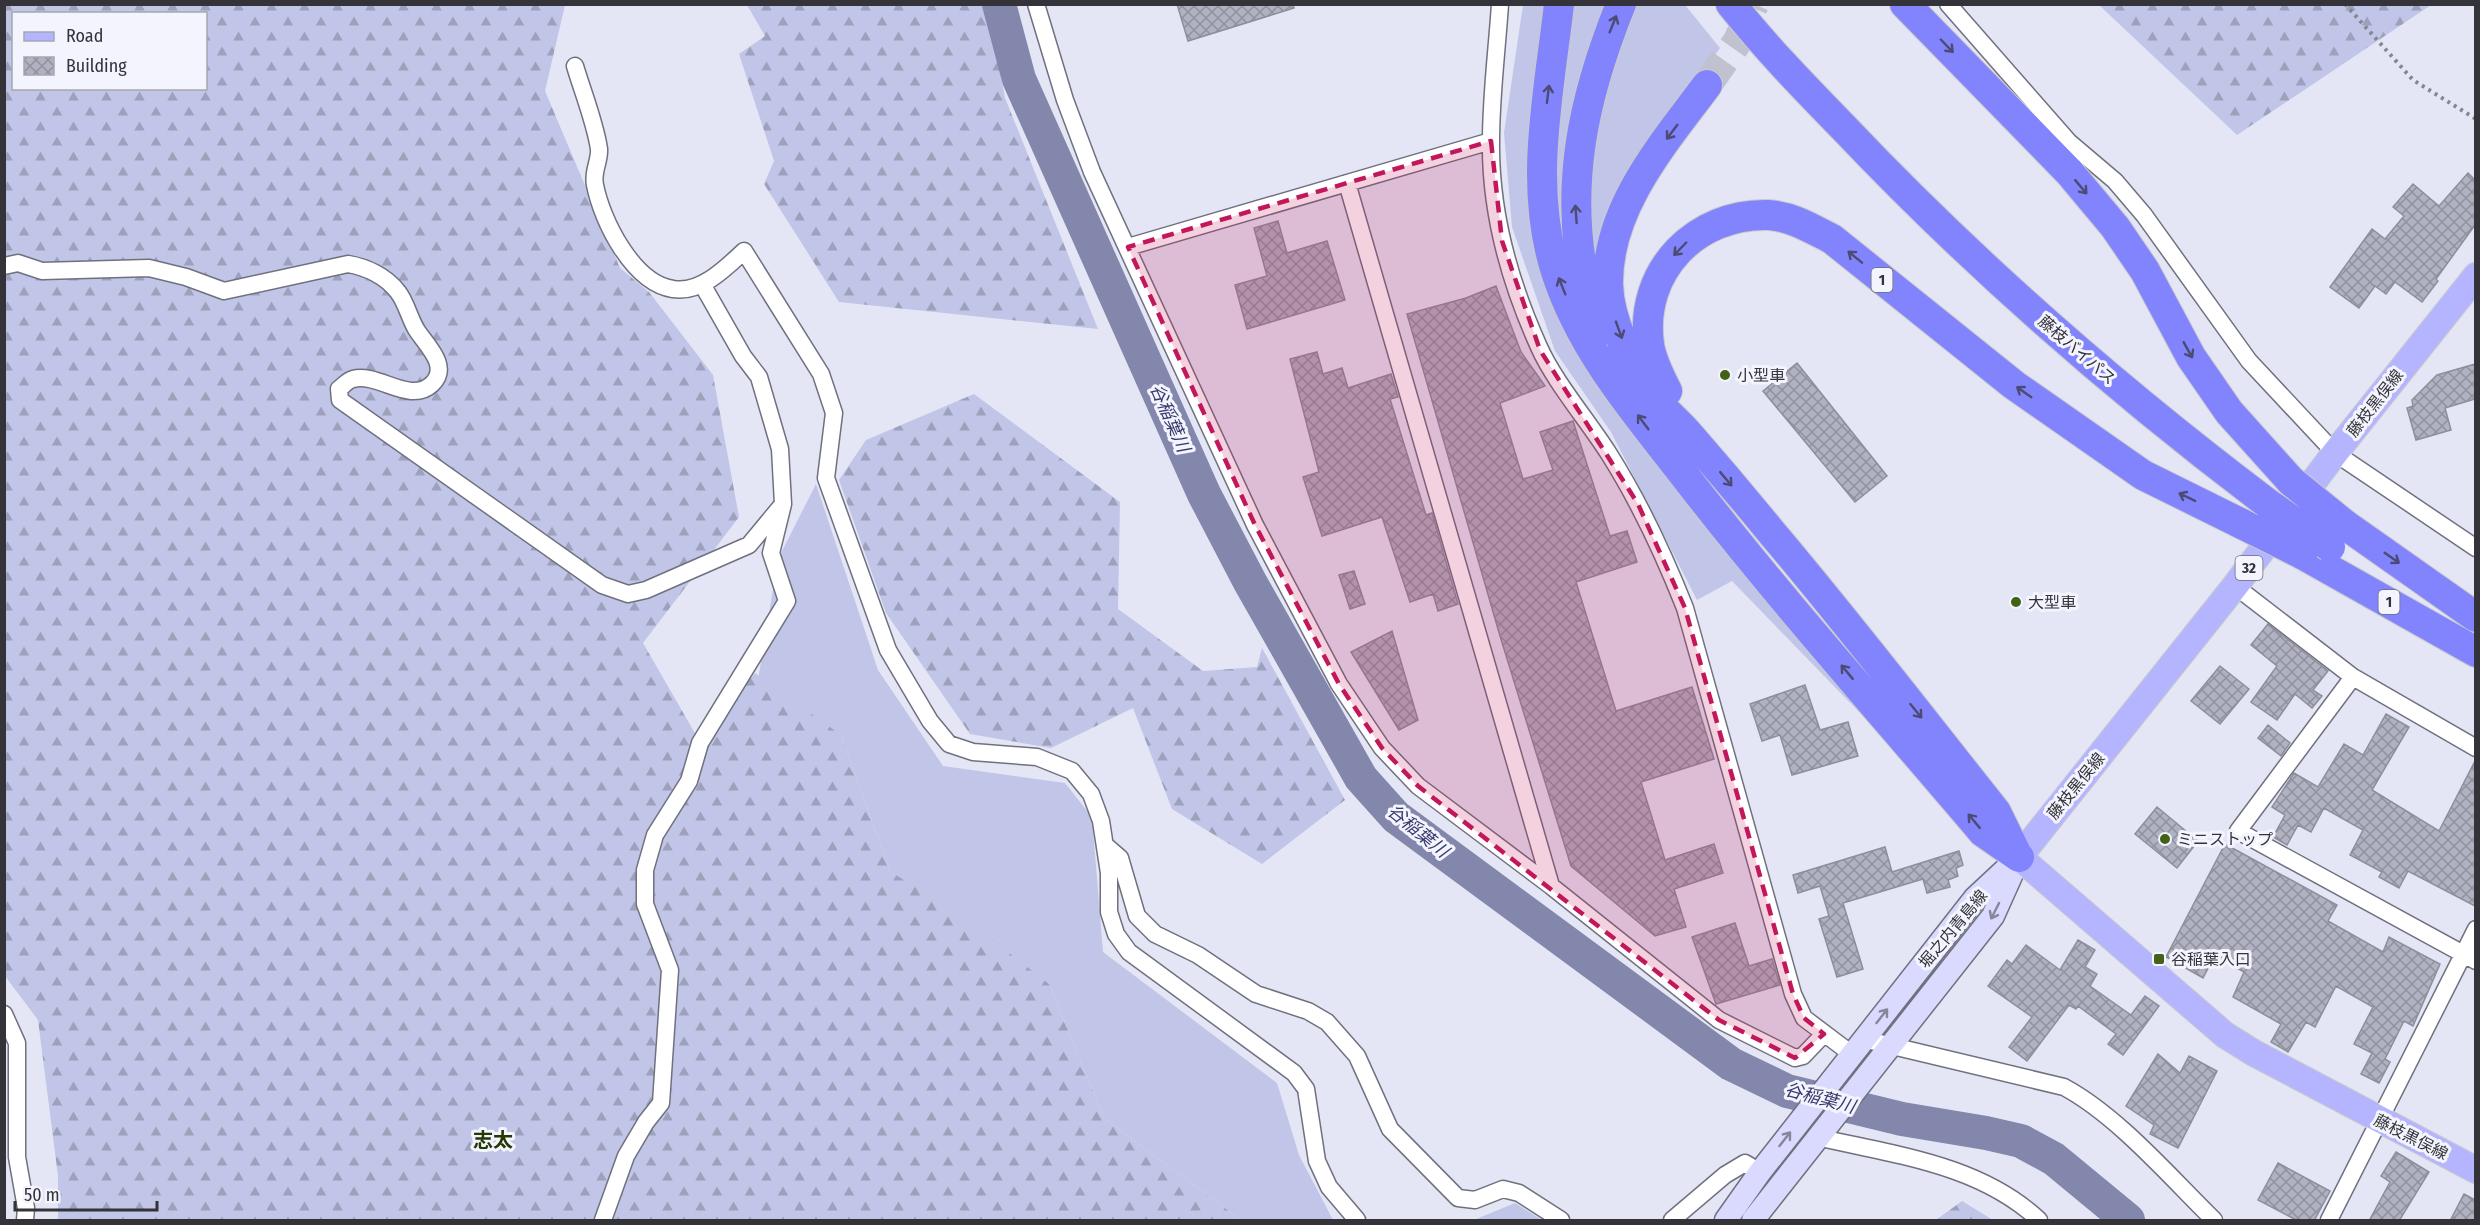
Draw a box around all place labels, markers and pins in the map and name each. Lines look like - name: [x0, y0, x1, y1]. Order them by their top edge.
- place label: 小型車: [1737, 366, 1785, 385]
- marker: 小型車: [1718, 368, 1732, 382]
- place label: 大型車: [2028, 593, 2076, 612]
- marker: 大型車: [2009, 595, 2023, 609]
- place label: ミニストップ: [2177, 830, 2273, 849]
- marker: ミニストップ: [2158, 832, 2172, 846]
- place label: 谷稲葉入口: [2171, 950, 2251, 969]
- marker: 谷稲葉入口: [2152, 952, 2166, 966]

